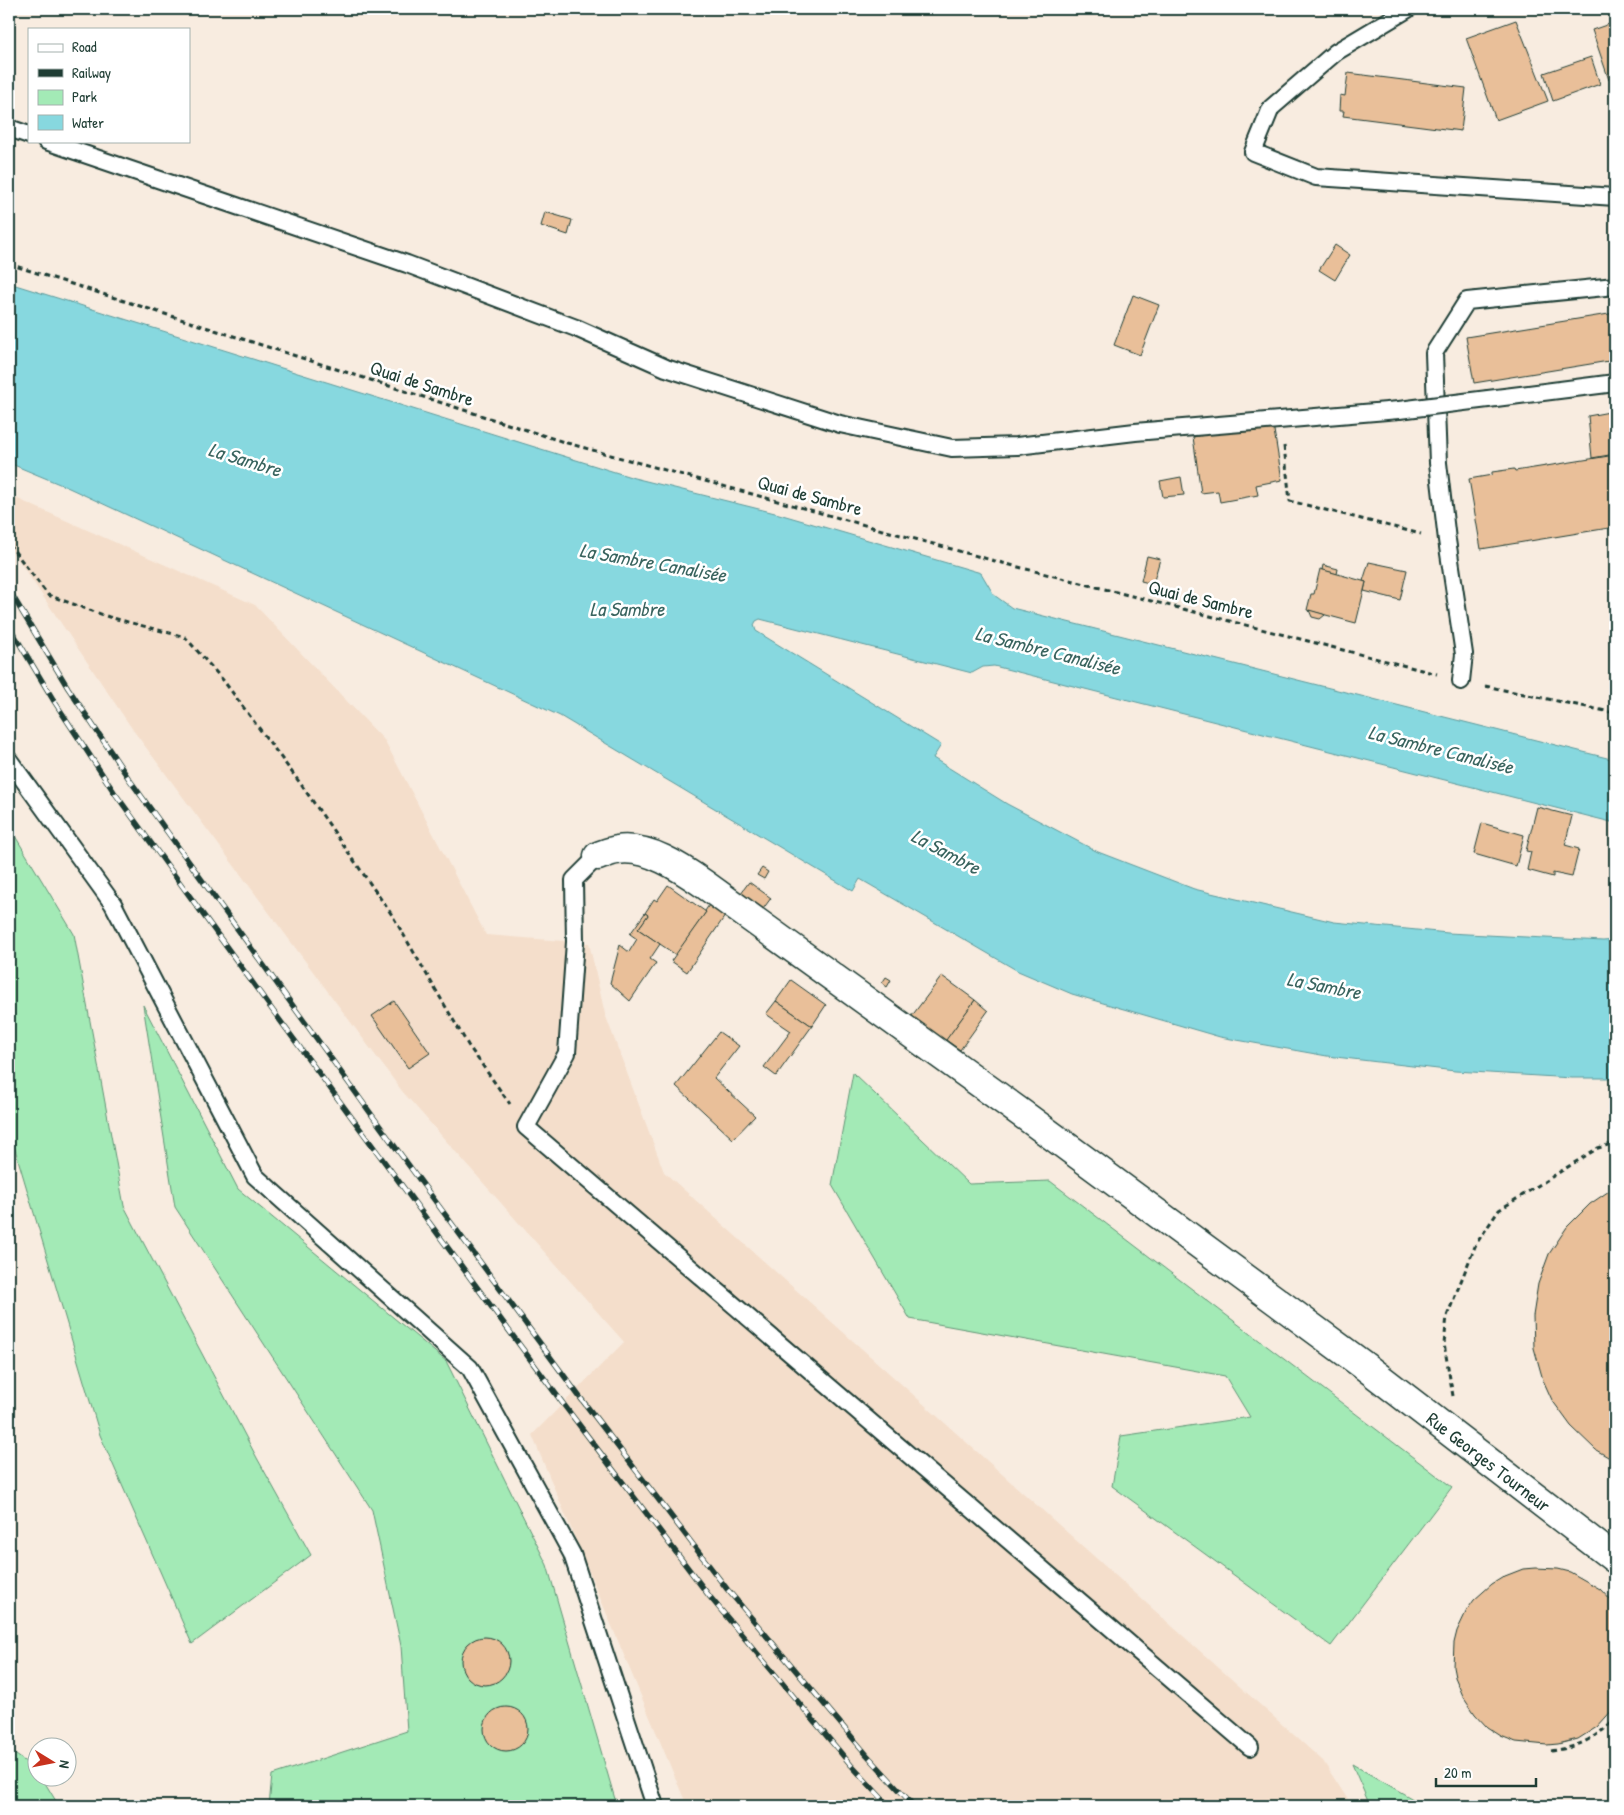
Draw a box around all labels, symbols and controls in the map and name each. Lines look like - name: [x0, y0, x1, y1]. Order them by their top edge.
- legend: [28, 28, 190, 142]
- text: Road: [72, 36, 97, 57]
- text: Railway: [72, 62, 111, 83]
- text: Park: [72, 86, 97, 107]
- text: Water: [72, 112, 104, 133]
- street label: Quai de Sambre: [367, 354, 477, 412]
- water label: La Sambre: [205, 435, 286, 483]
- street label: Quai de Sambre: [755, 469, 866, 522]
- water label: La Sambre Canalisée: [578, 536, 729, 588]
- street label: Quai de Sambre: [1146, 573, 1257, 625]
- water label: La Sambre: [590, 595, 665, 622]
- water label: La Sambre Canalisée: [973, 619, 1124, 681]
- water label: La Sambre Canalisée: [1366, 718, 1517, 780]
- water label: La Sambre: [907, 822, 986, 881]
- water label: La Sambre: [1285, 965, 1364, 1006]
- street label: Rue Georges Tourneur: [1421, 1406, 1557, 1518]
- north arrow: [28, 1738, 78, 1788]
- scale bar: [1436, 1755, 1536, 1787]
- text: N: [55, 1759, 75, 1770]
- text: 20 m: [1444, 1762, 1471, 1783]

